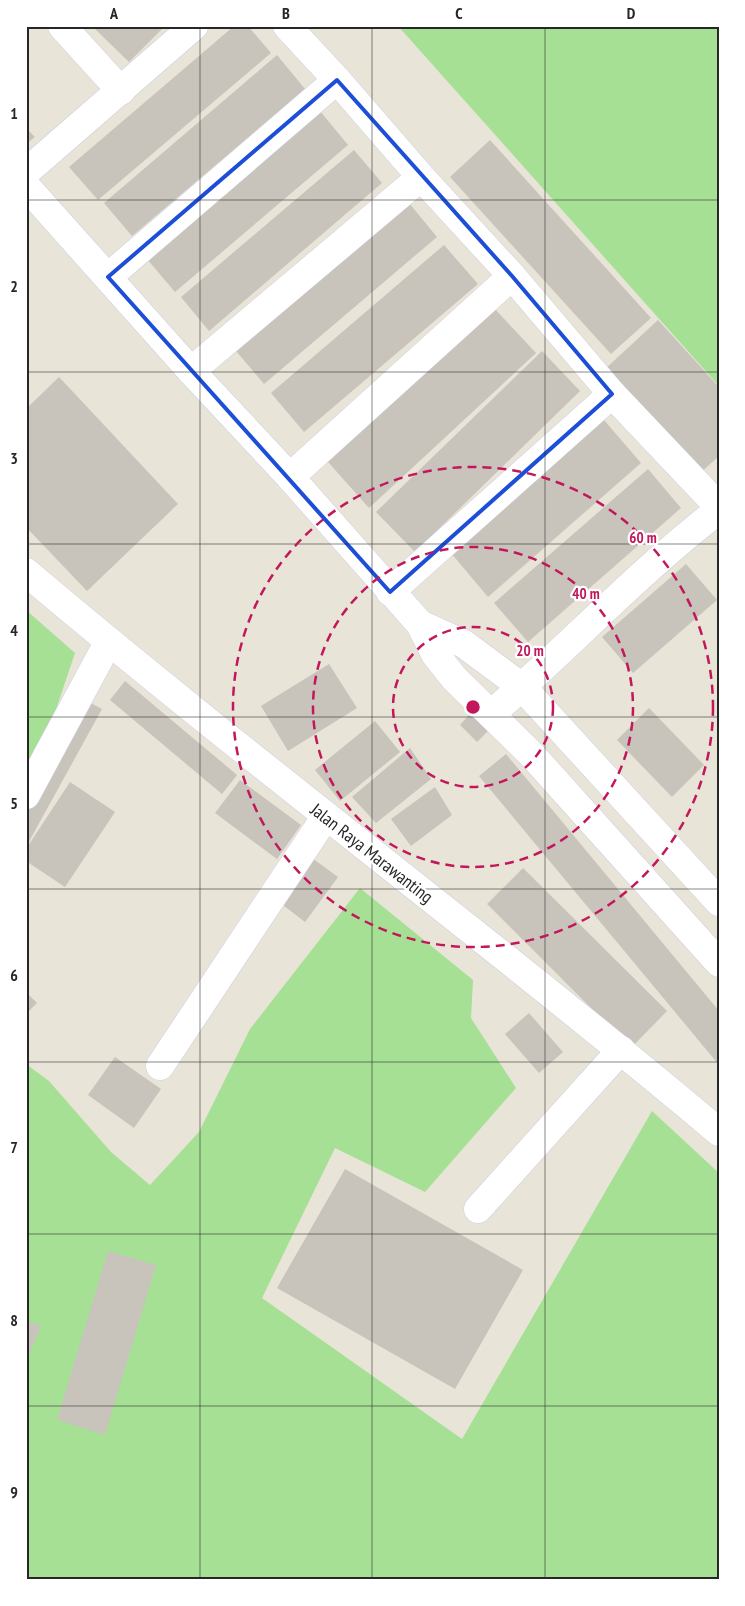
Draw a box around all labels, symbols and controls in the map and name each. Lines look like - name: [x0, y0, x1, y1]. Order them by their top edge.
- text: A: [109, 3, 119, 23]
- text: B: [282, 3, 290, 23]
- text: C: [455, 3, 463, 23]
- text: D: [627, 3, 636, 23]
- text: 1: [10, 103, 18, 123]
- text: 2: [10, 276, 18, 296]
- text: 3: [10, 448, 18, 468]
- text: 60 m: [629, 528, 657, 547]
- text: 40 m: [572, 584, 600, 603]
- text: 4: [10, 620, 18, 640]
- text: 20 m: [516, 641, 544, 660]
- centre of rings: [464, 698, 482, 716]
- text: 5: [10, 793, 18, 813]
- street label: Jalan Raya Marawanting: [305, 797, 438, 908]
- text: 6: [10, 965, 18, 985]
- text: 7: [10, 1137, 18, 1157]
- text: 8: [10, 1310, 18, 1330]
- text: 9: [10, 1482, 18, 1502]

